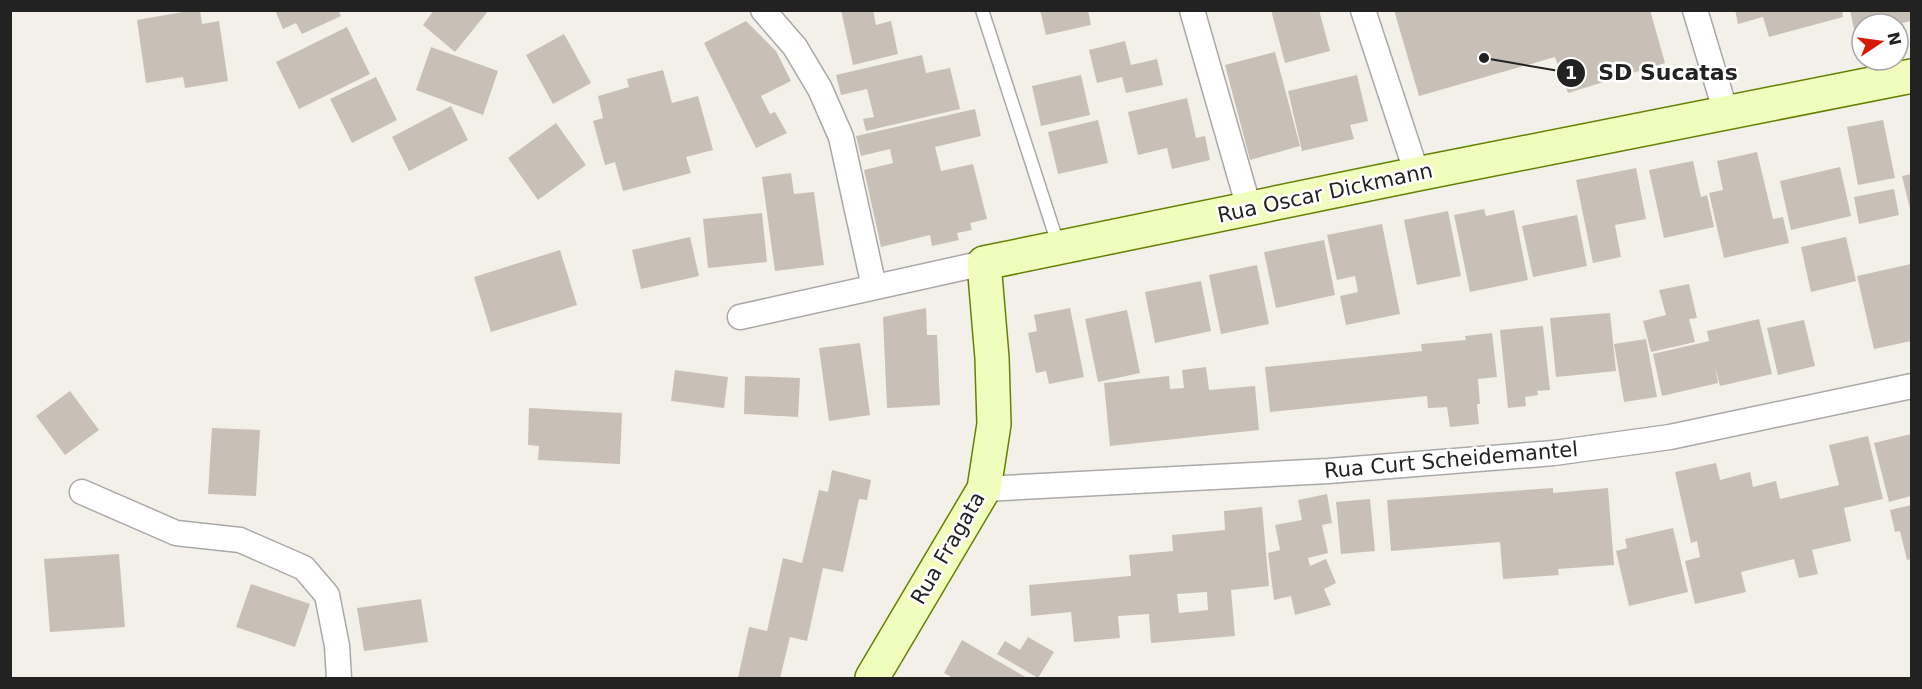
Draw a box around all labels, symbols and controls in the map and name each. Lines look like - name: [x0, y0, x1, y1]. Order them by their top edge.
- north arrow: [1850, 12, 1910, 72]
- text: N: [1883, 30, 1905, 47]
- callout: SD Sucatas: [1556, 53, 1750, 93]
- text: SD Sucatas: [1598, 60, 1738, 85]
- text: 1: [1565, 62, 1577, 83]
- street label: Rua Oscar Dickmann: [1215, 158, 1435, 228]
- street label: Rua Curt Scheidemantel: [1323, 437, 1579, 483]
- street label: Rua Fragata: [906, 488, 990, 608]

